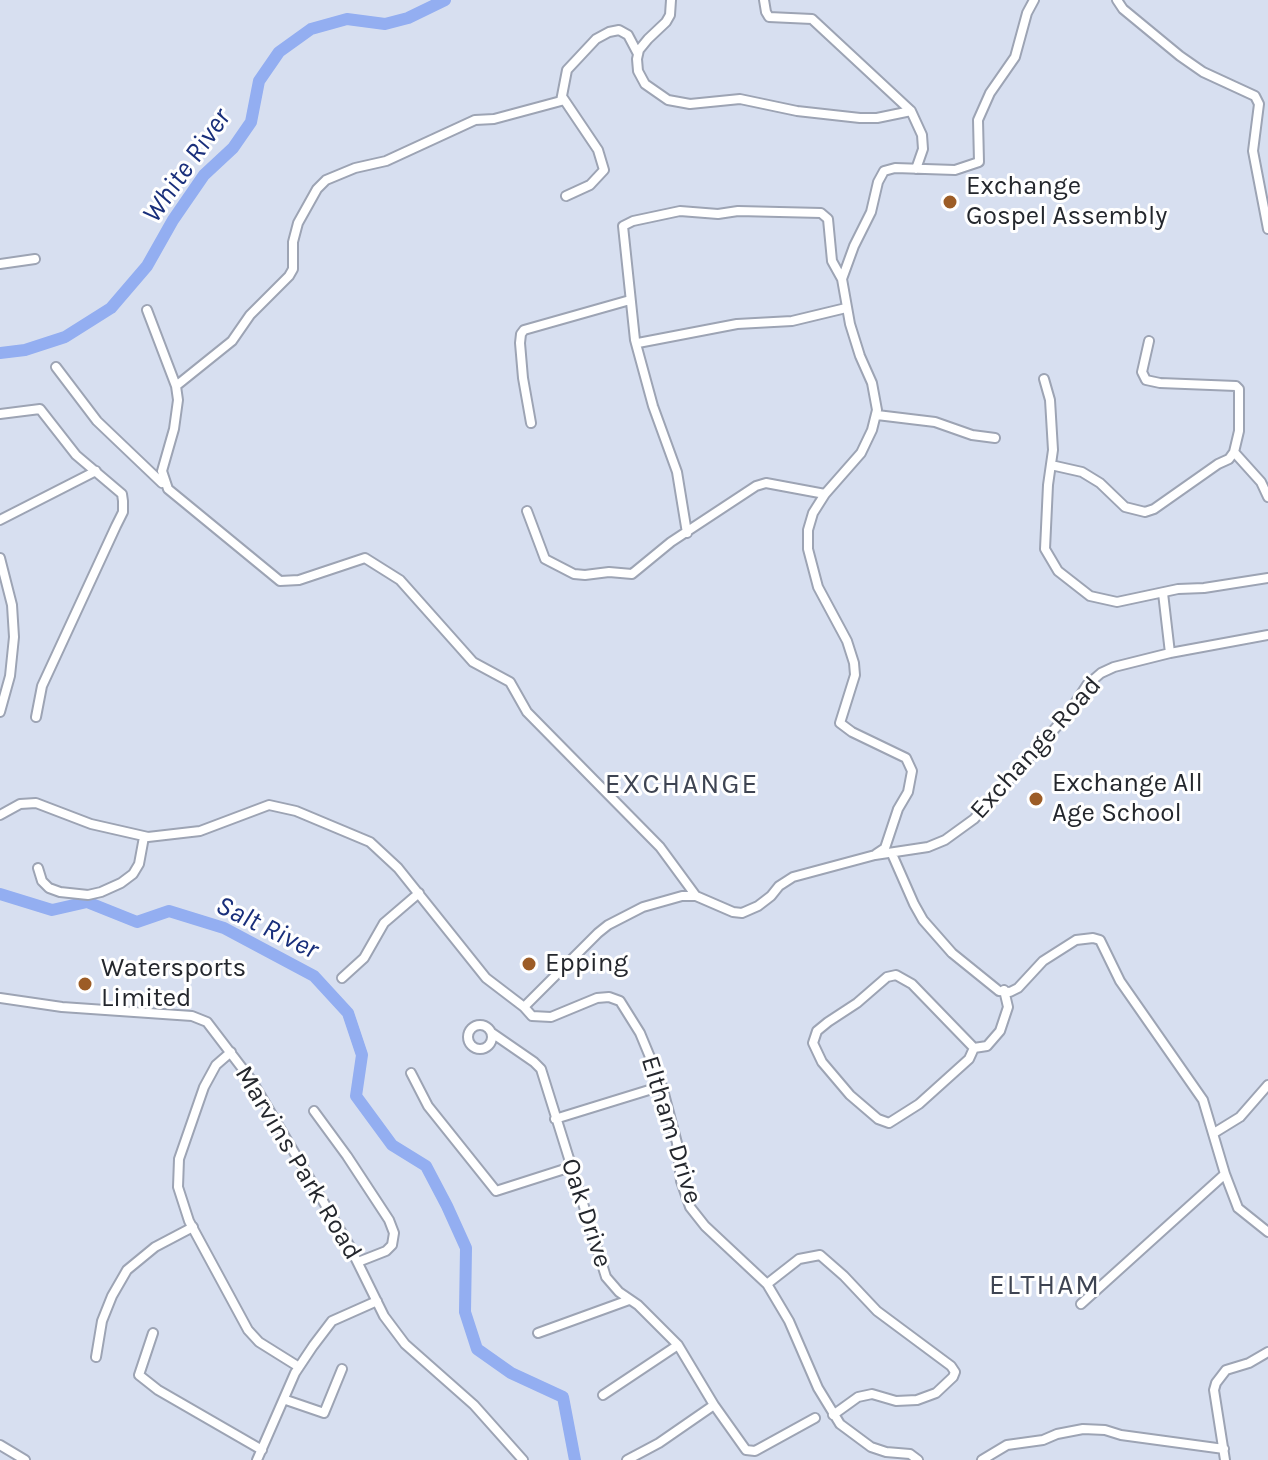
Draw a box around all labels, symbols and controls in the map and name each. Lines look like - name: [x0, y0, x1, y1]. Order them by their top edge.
- water label: White River: [135, 102, 239, 230]
- place label: Exchange Gospel Assembly: [966, 171, 1167, 232]
- marker: Exchange Gospel Assembly: [941, 193, 959, 211]
- street label: Exchange Road: [964, 670, 1108, 826]
- district label: EXCHANGE: [605, 768, 759, 802]
- place label: Exchange All Age School: [1052, 768, 1203, 830]
- marker: Exchange All Age School: [1027, 790, 1045, 808]
- water label: Salt River: [210, 889, 324, 967]
- place label: Epping: [545, 948, 628, 980]
- place label: Watersports Limited: [101, 953, 246, 1014]
- marker: Epping: [520, 955, 538, 973]
- marker: Watersports Limited: [76, 975, 94, 993]
- street label: Eltham Drive: [634, 1052, 708, 1208]
- street label: Marvins Park Road: [228, 1060, 368, 1266]
- street label: Oak Drive: [554, 1155, 618, 1271]
- district label: ELTHAM: [989, 1269, 1101, 1303]

